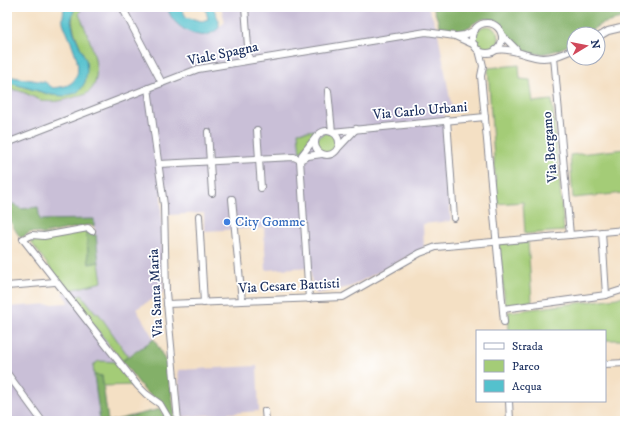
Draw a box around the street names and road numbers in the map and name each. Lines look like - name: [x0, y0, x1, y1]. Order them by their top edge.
- street label: Viale Spagna: [185, 38, 260, 70]
- street label: Via Carlo Urbani: [371, 98, 468, 124]
- street label: Via Bergamo: [538, 111, 562, 184]
- street label: Via Santa Maria: [145, 248, 167, 339]
- street label: Via Cesare Battisti: [237, 274, 340, 298]

